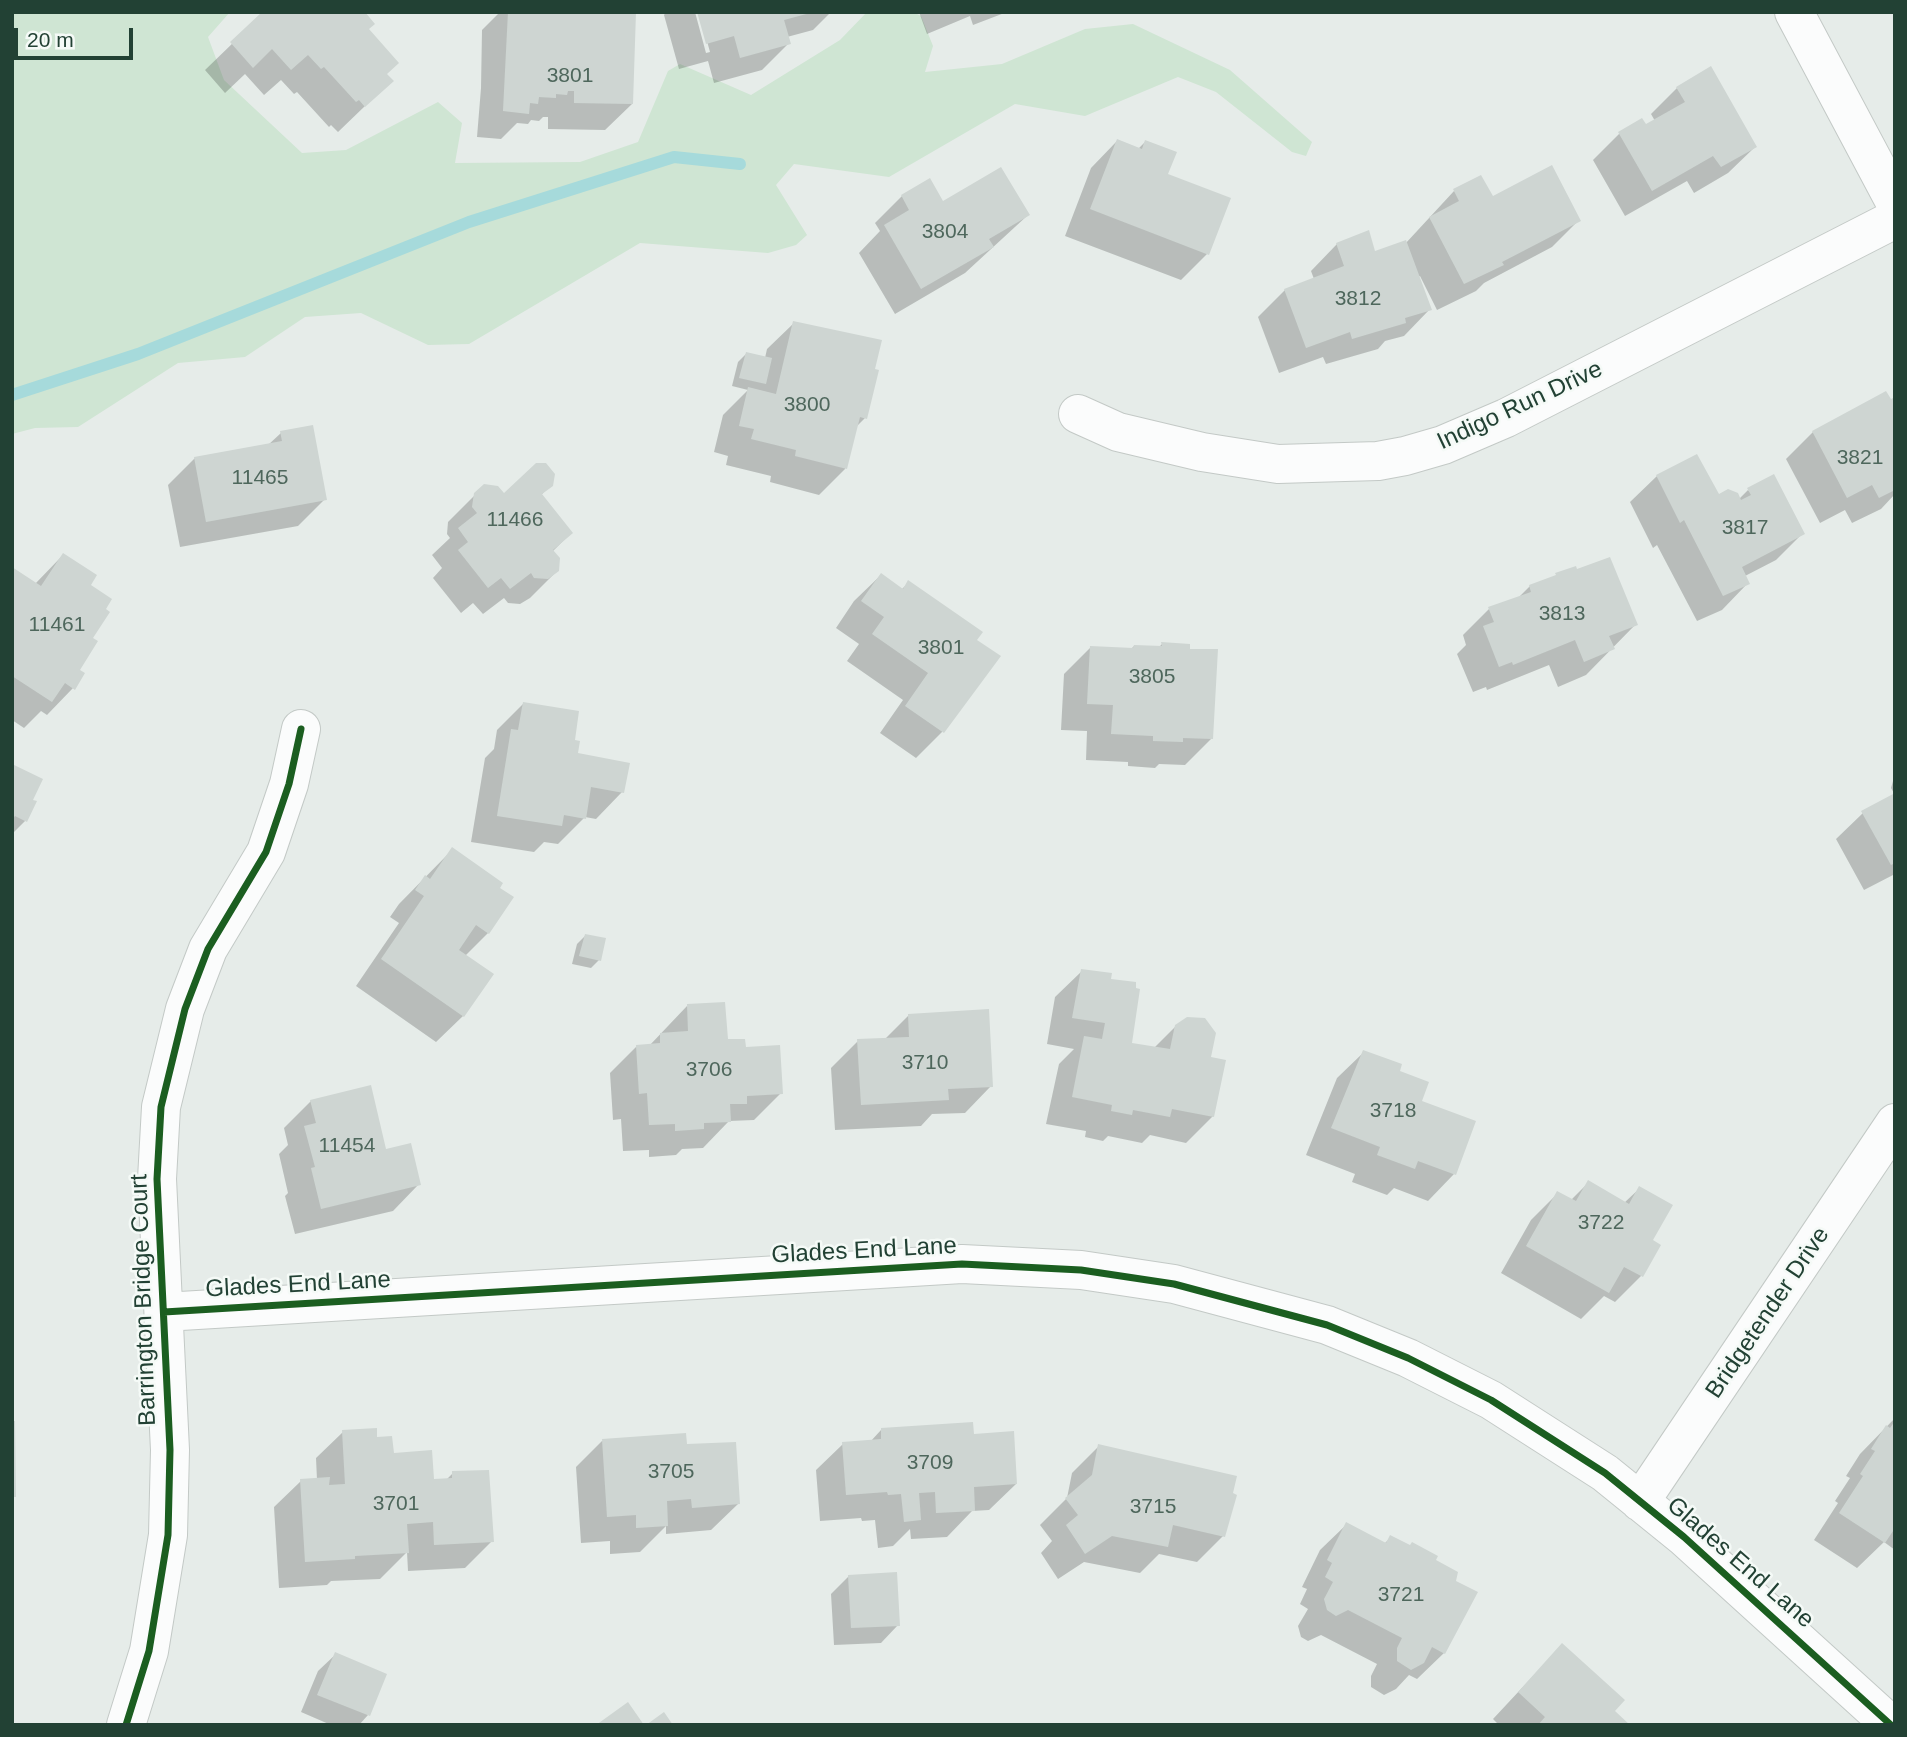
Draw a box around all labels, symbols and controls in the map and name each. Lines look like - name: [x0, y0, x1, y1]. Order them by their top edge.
- scale bar: [18, 14, 136, 58]
- text: 20 m: [27, 28, 74, 51]
- house number: 3801: [547, 63, 593, 89]
- house number: 3804: [922, 219, 968, 245]
- house number: 3812: [1335, 286, 1381, 312]
- street label: Indigo Run Drive: [1433, 355, 1607, 457]
- house number: 3800: [784, 392, 830, 418]
- house number: 3821: [1837, 445, 1883, 471]
- house number: 11465: [232, 465, 288, 491]
- house number: 11466: [487, 507, 543, 533]
- house number: 3817: [1722, 515, 1768, 541]
- house number: 3813: [1539, 601, 1585, 627]
- house number: 11461: [29, 612, 85, 638]
- house number: 3801: [918, 635, 964, 661]
- house number: 3805: [1129, 664, 1175, 690]
- house number: 3710: [902, 1050, 948, 1076]
- house number: 3706: [686, 1057, 732, 1083]
- house number: 3718: [1370, 1098, 1416, 1124]
- house number: 11454: [319, 1133, 375, 1159]
- street label: Barrington Bridge Court: [125, 1174, 163, 1426]
- house number: 3722: [1578, 1210, 1624, 1236]
- street label: Bridgetender Drive: [1700, 1222, 1836, 1404]
- street label: Glades End Lane: [771, 1232, 957, 1270]
- street label: Glades End Lane: [205, 1266, 391, 1304]
- house number: 3709: [907, 1450, 953, 1476]
- house number: 3705: [648, 1459, 694, 1485]
- house number: 3701: [373, 1491, 419, 1517]
- street label: Glades End Lane: [1661, 1491, 1819, 1635]
- house number: 3715: [1130, 1494, 1176, 1520]
- house number: 3721: [1378, 1582, 1424, 1608]

